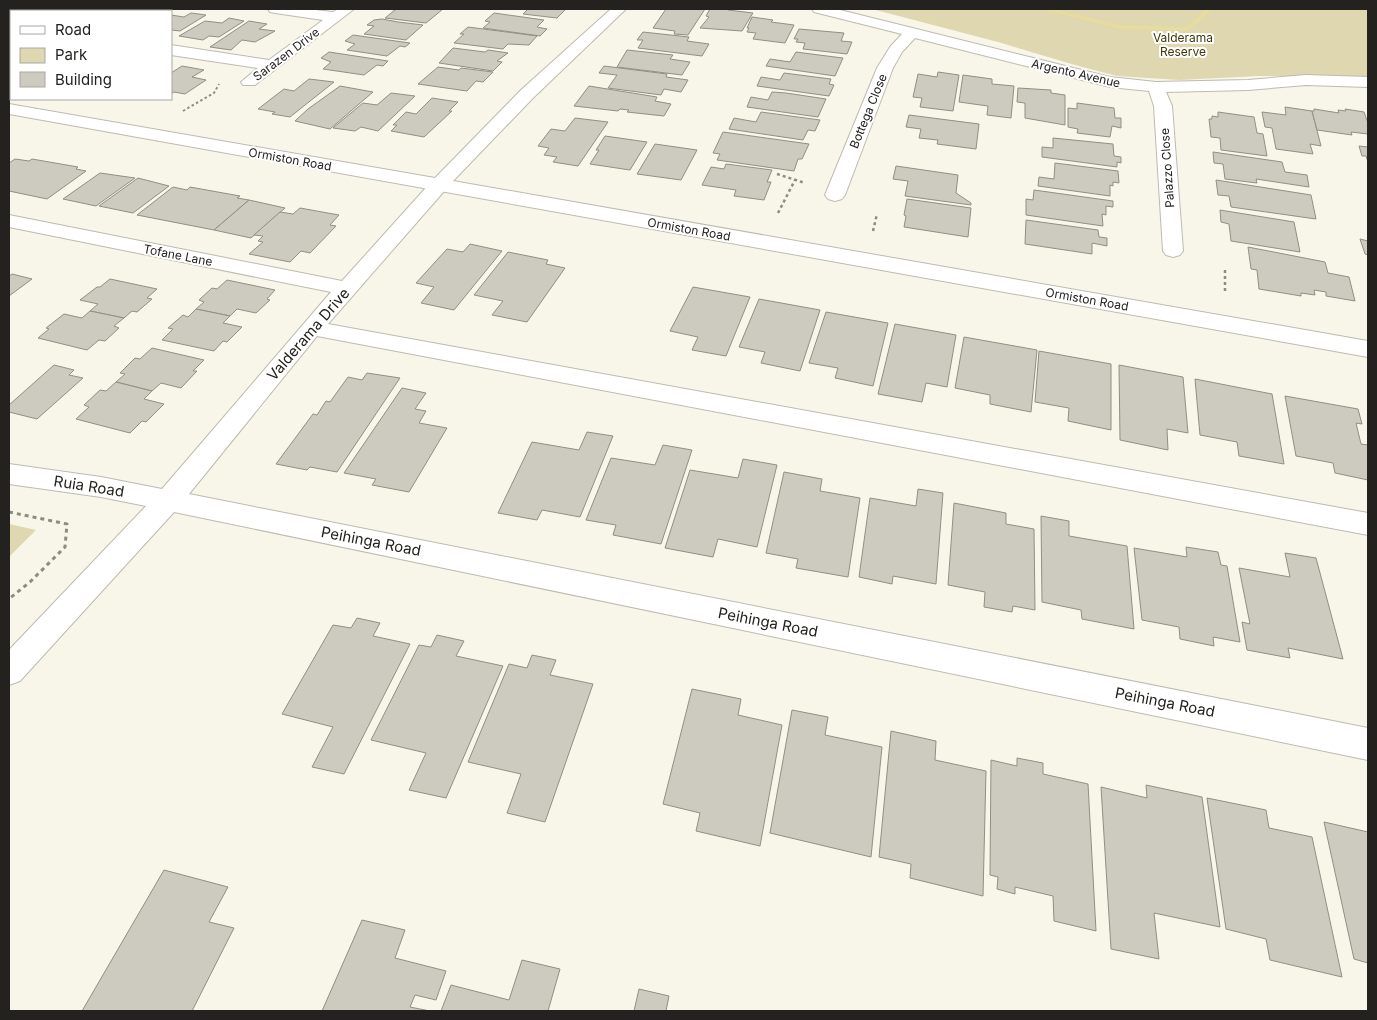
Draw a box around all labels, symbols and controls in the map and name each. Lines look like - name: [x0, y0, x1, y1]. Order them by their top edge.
- legend: [10, 10, 172, 100]
- text: Road: [55, 20, 91, 39]
- street label: Sarazen Drive: [250, 24, 322, 84]
- park label: Valderama Reserve: [1153, 30, 1213, 59]
- text: Park: [55, 45, 88, 64]
- street label: Argento Avenue: [1030, 56, 1122, 90]
- text: Building: [55, 70, 112, 89]
- street label: Bottega Close: [846, 71, 890, 151]
- street label: Palazzo Close: [1157, 128, 1177, 208]
- street label: Ormiston Road: [247, 144, 333, 174]
- street label: Ormiston Road: [646, 214, 732, 244]
- street label: Tofane Lane: [142, 241, 214, 269]
- street label: Valderama Drive: [263, 284, 353, 384]
- street label: Ormiston Road: [1044, 284, 1130, 314]
- street label: Ruia Road: [52, 471, 126, 501]
- street label: Peihinga Road: [319, 522, 423, 560]
- street label: Peihinga Road: [716, 603, 820, 641]
- street label: Peihinga Road: [1113, 683, 1217, 721]

